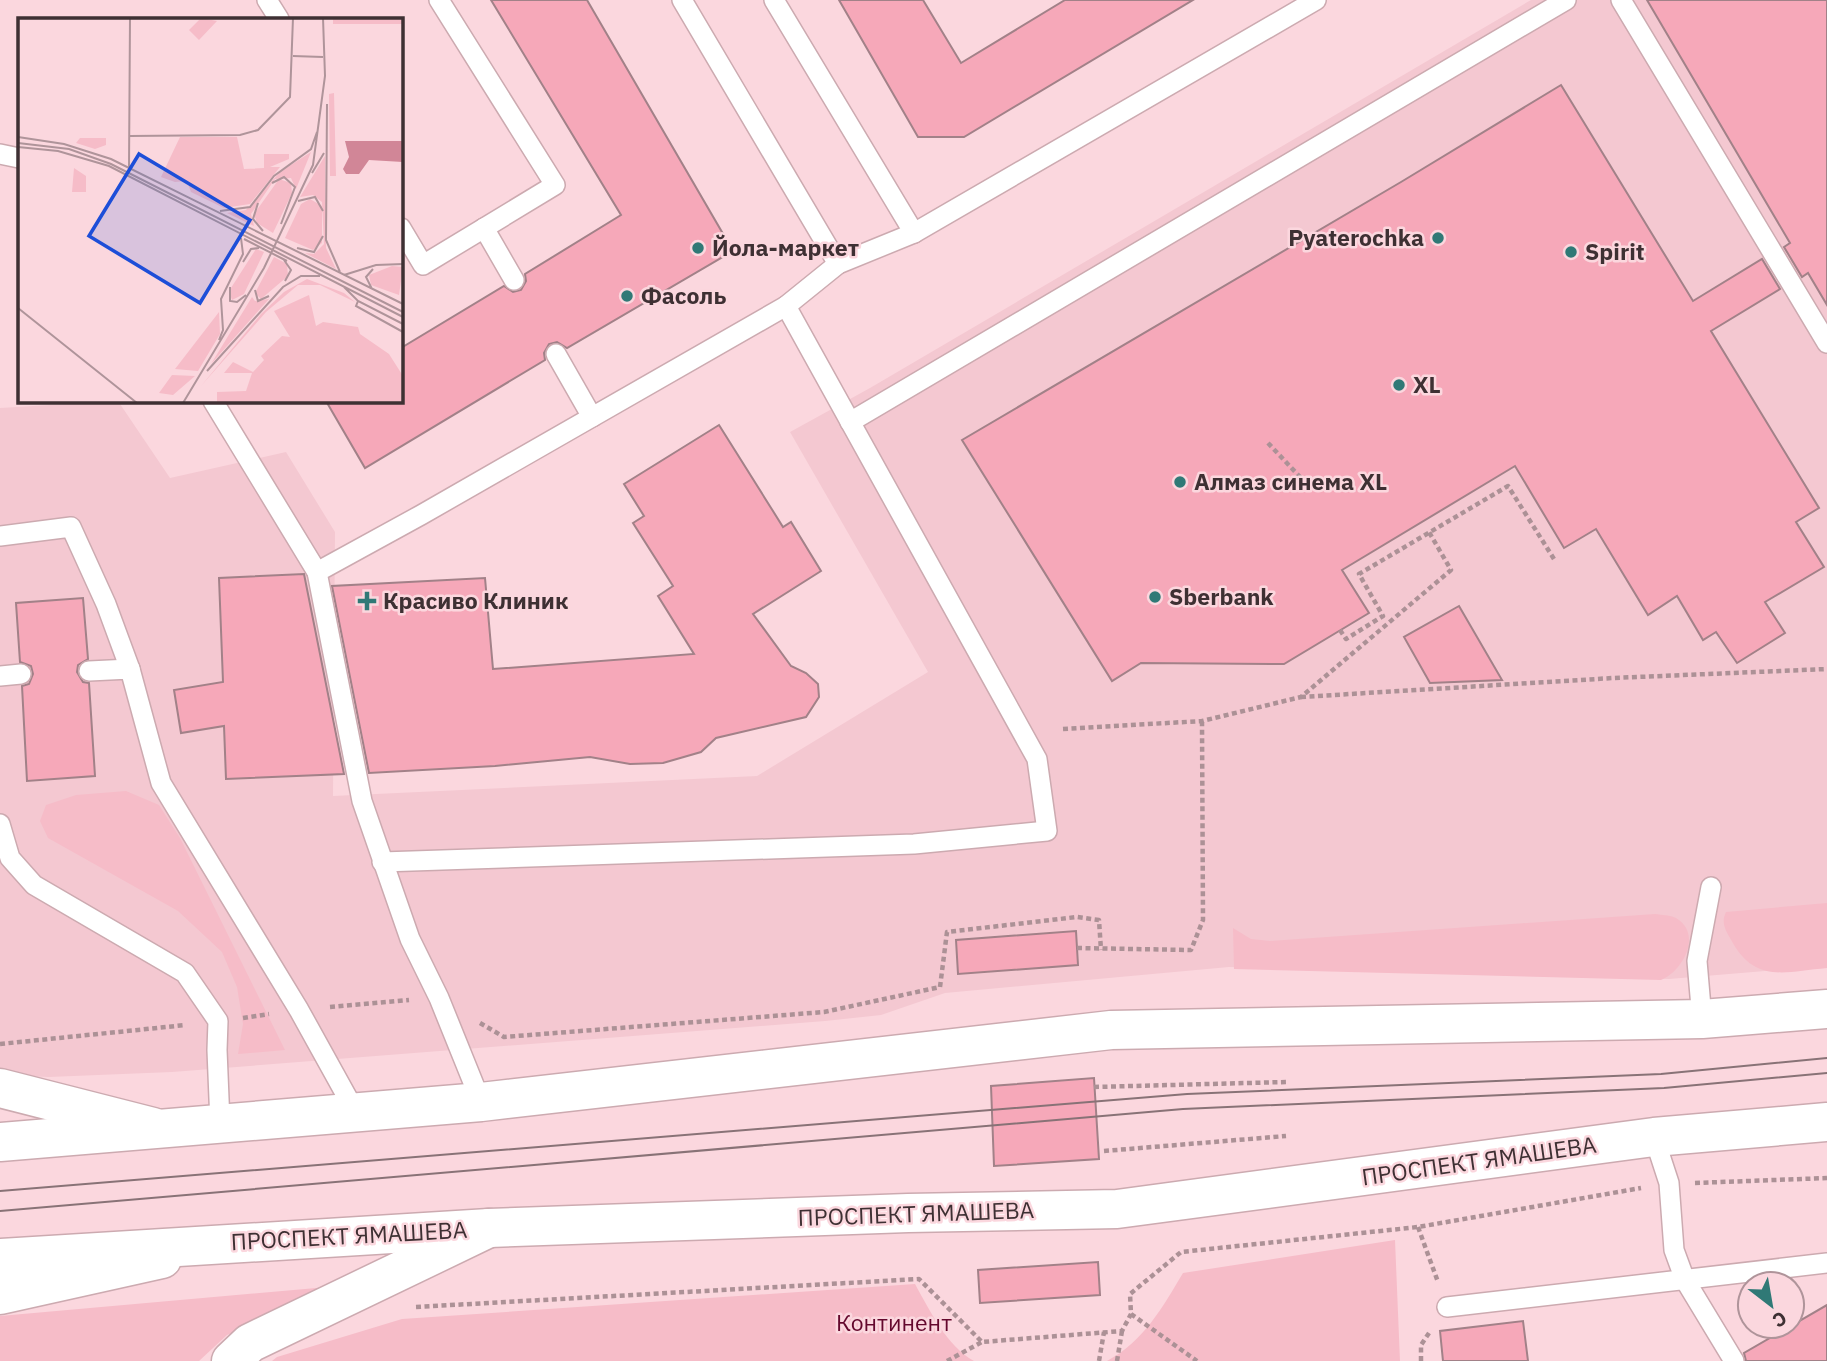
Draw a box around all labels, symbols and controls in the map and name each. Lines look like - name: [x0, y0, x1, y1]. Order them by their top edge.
- inset map: [18, 18, 402, 402]
- place label: Pyaterochka: [1288, 222, 1424, 252]
- marker: Pyaterochka: [1430, 230, 1446, 246]
- place label: Йола-маркет: [712, 232, 859, 262]
- place label: Spirit: [1585, 236, 1645, 266]
- marker: Йола-маркет: [690, 240, 706, 256]
- marker: Spirit: [1563, 244, 1579, 260]
- place label: Фасоль: [641, 280, 726, 310]
- marker: Фасоль: [619, 288, 635, 304]
- place label: XL: [1413, 369, 1441, 399]
- marker: XL: [1391, 377, 1407, 393]
- place label: Алмаз синема XL: [1194, 466, 1387, 496]
- marker: Алмаз синема XL: [1172, 474, 1188, 490]
- place label: Sberbank: [1169, 581, 1274, 611]
- place label: Красиво Клиник: [383, 585, 569, 615]
- marker: Sberbank: [1147, 589, 1163, 605]
- marker: Красиво Клиник: [357, 591, 377, 611]
- street label: ПРОСПЕКТ ЯМАШЕВА: [1360, 1129, 1598, 1191]
- street label: ПРОСПЕКТ ЯМАШЕВА: [797, 1194, 1035, 1232]
- street label: ПРОСПЕКТ ЯМАШЕВА: [230, 1214, 468, 1256]
- north arrow: [1736, 1270, 1806, 1340]
- text: С: [1768, 1306, 1791, 1333]
- park label: Континент: [836, 1307, 952, 1337]

